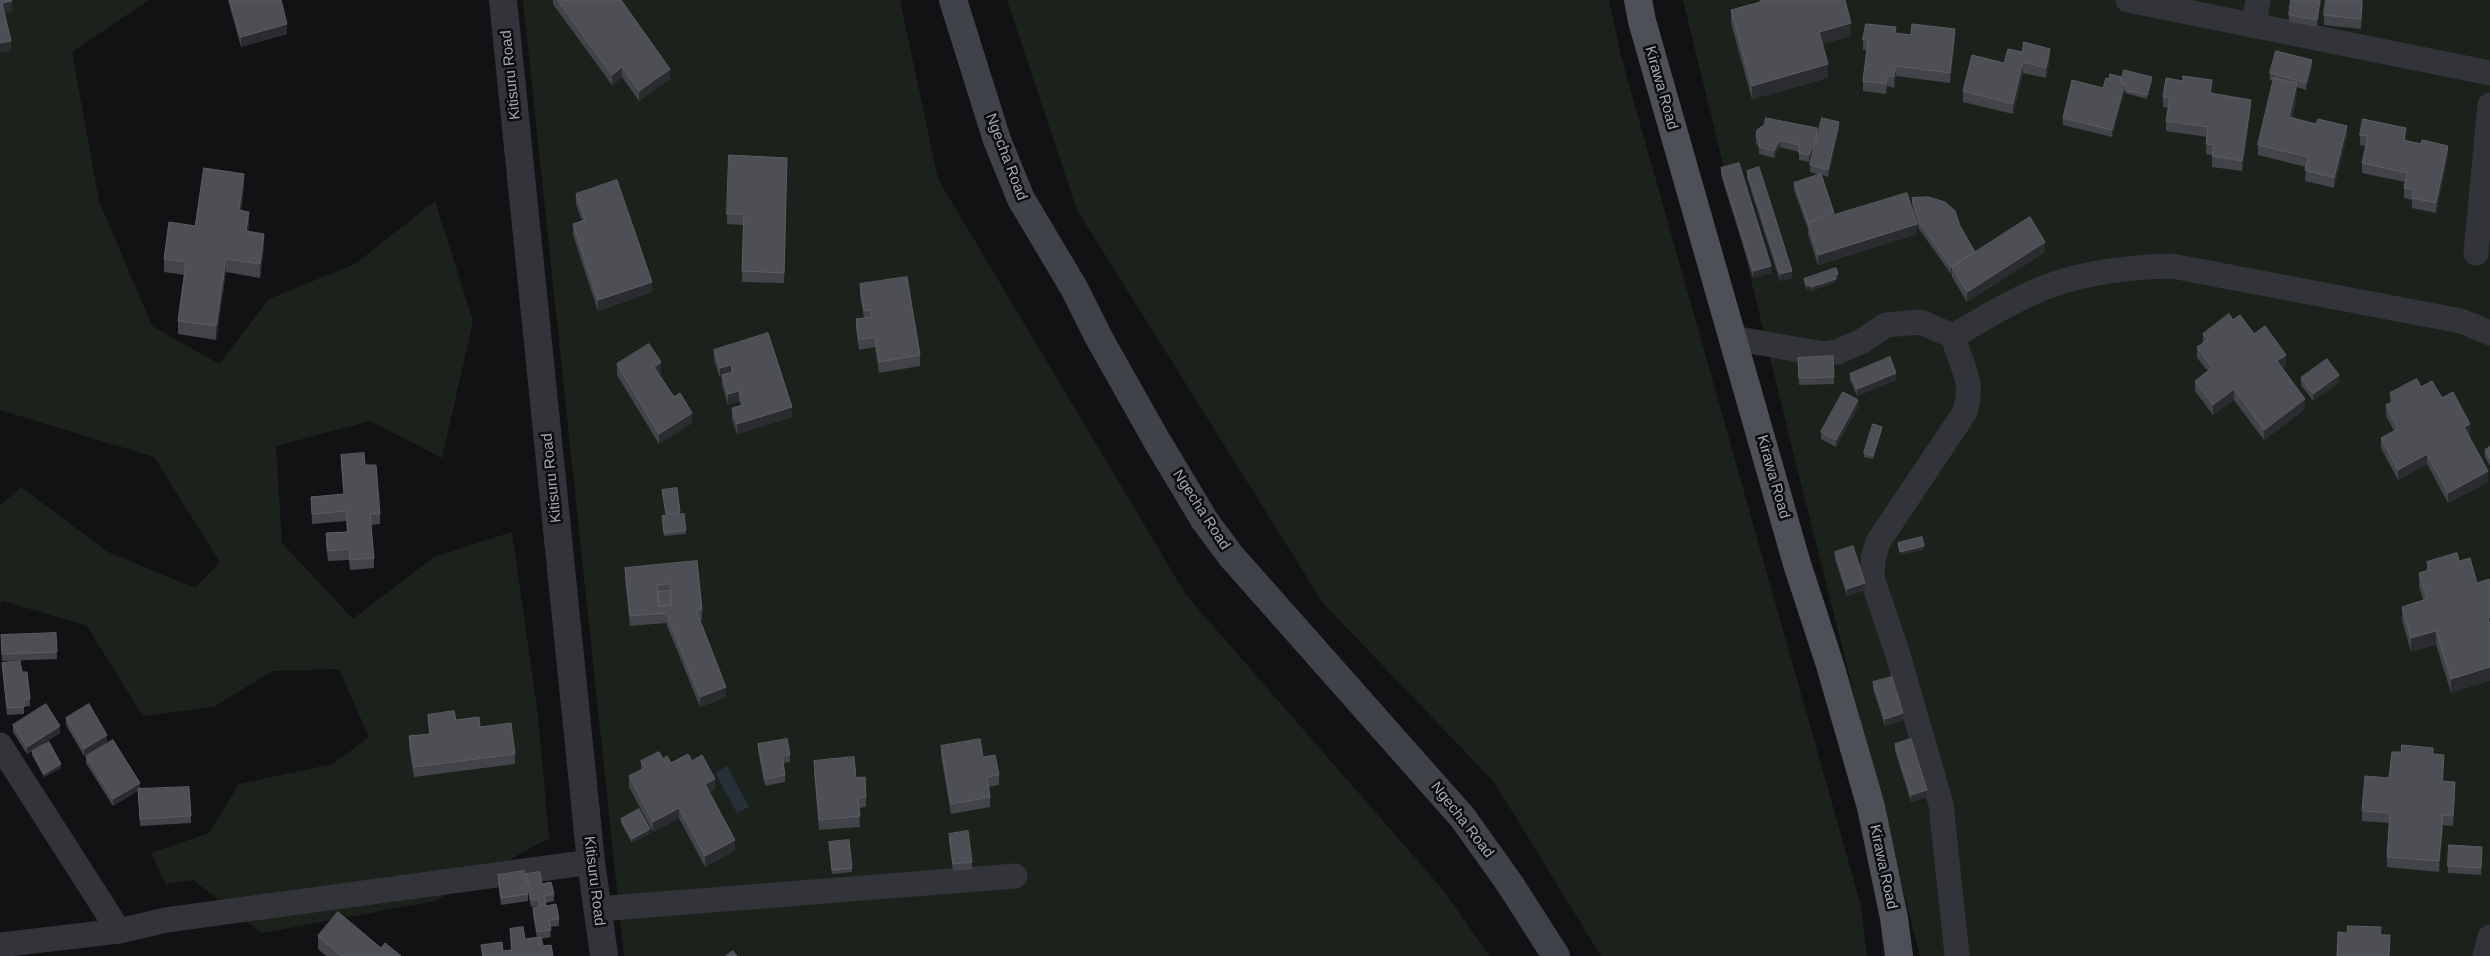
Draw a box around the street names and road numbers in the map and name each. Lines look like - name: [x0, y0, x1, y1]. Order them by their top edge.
- street label: Kitisuru Road: [497, 29, 525, 121]
- street label: Kirawa Road: [1641, 44, 1681, 132]
- street label: Ngecha Road: [981, 111, 1031, 203]
- street label: Kitisuru Road: [538, 432, 566, 524]
- street label: Kirawa Road: [1753, 433, 1793, 521]
- street label: Ngecha Road: [1168, 467, 1234, 553]
- street label: Ngecha Road: [1427, 778, 1497, 862]
- street label: Kirawa Road: [1865, 823, 1901, 911]
- street label: Kitisuru Road: [580, 835, 608, 927]

